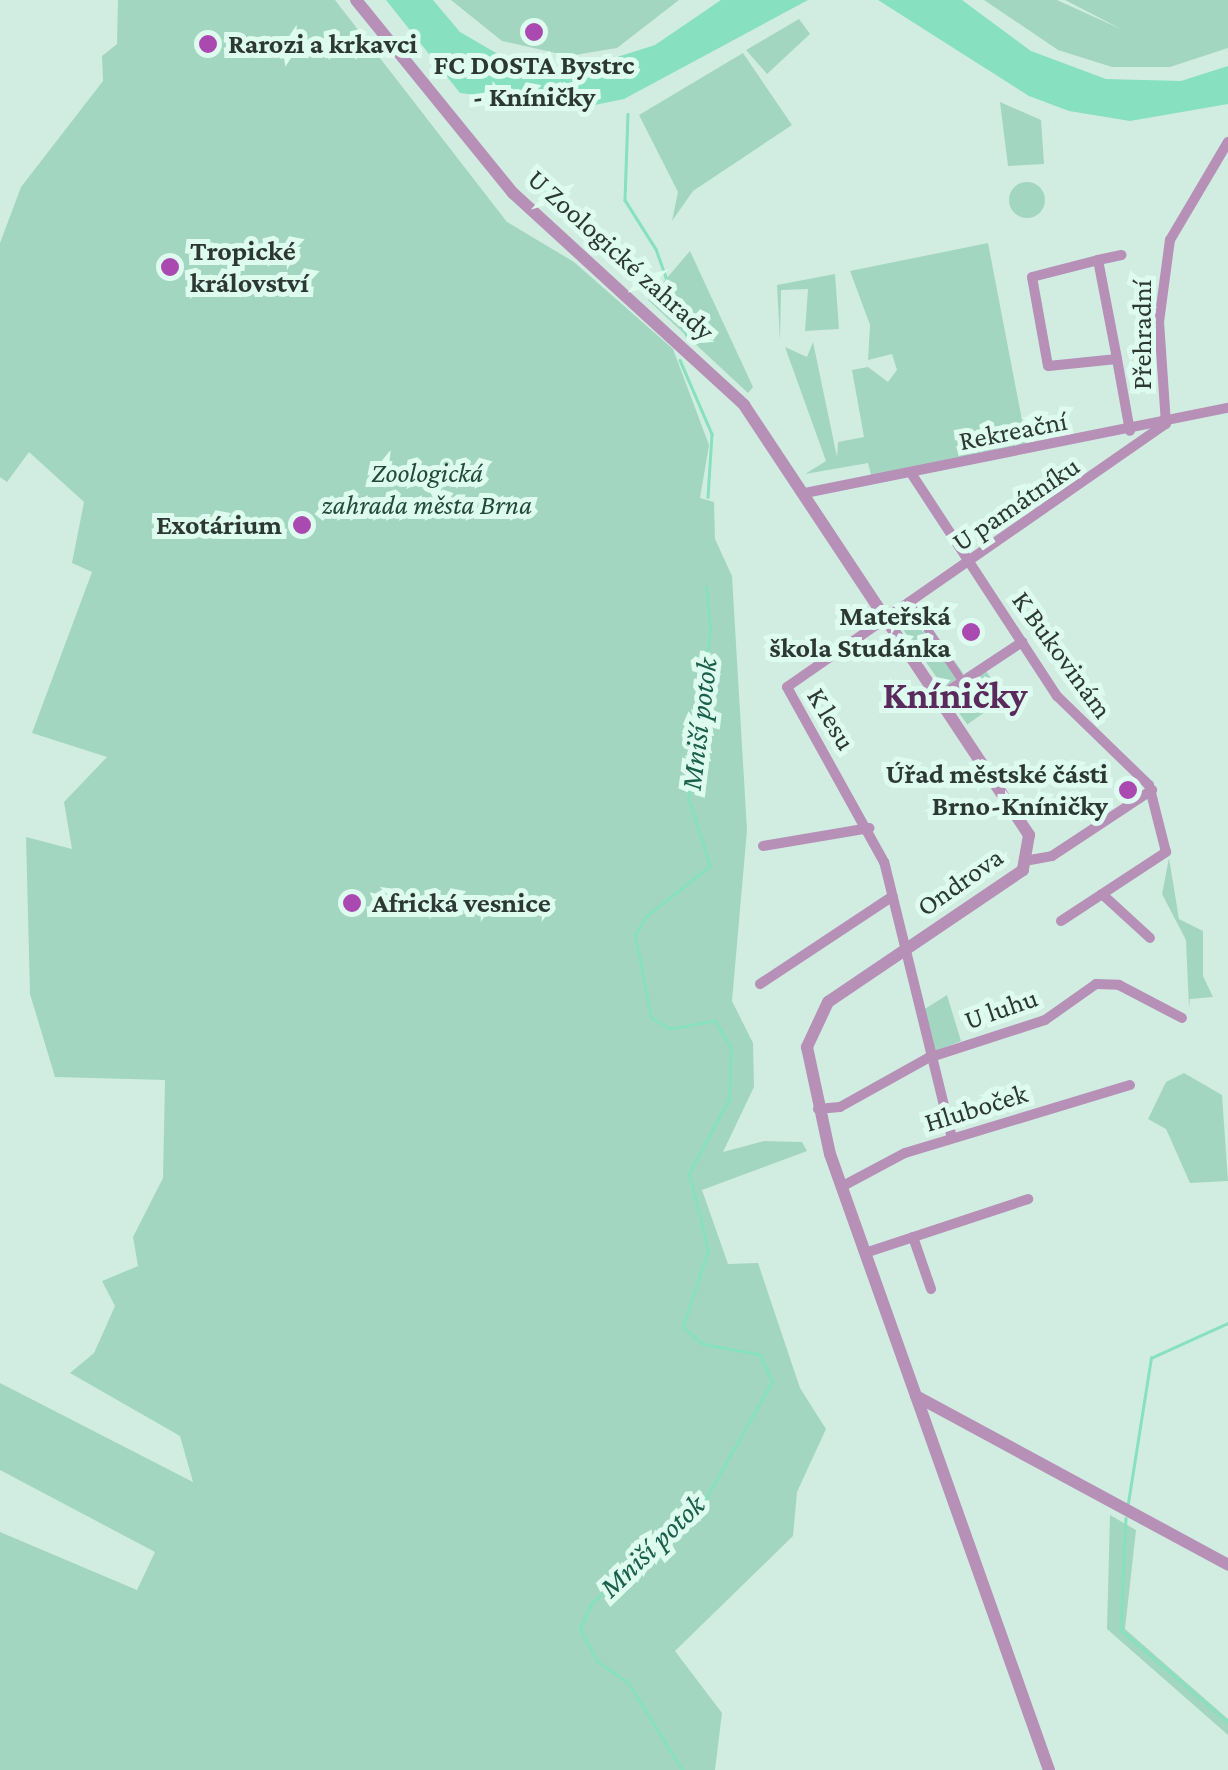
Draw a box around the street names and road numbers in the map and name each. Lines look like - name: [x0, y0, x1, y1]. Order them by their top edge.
- street label: U Zoologické zahrady: [521, 162, 721, 348]
- street label: Přehradní: [1125, 280, 1159, 390]
- street label: Rekreační: [956, 404, 1070, 458]
- street label: U památníku: [946, 449, 1086, 559]
- street label: K Bukovinám: [1005, 585, 1119, 725]
- street label: K lesu: [799, 682, 863, 756]
- street label: Ondrova: [910, 840, 1010, 924]
- street label: U luhu: [960, 981, 1042, 1037]
- street label: Hluboček: [920, 1076, 1032, 1140]

